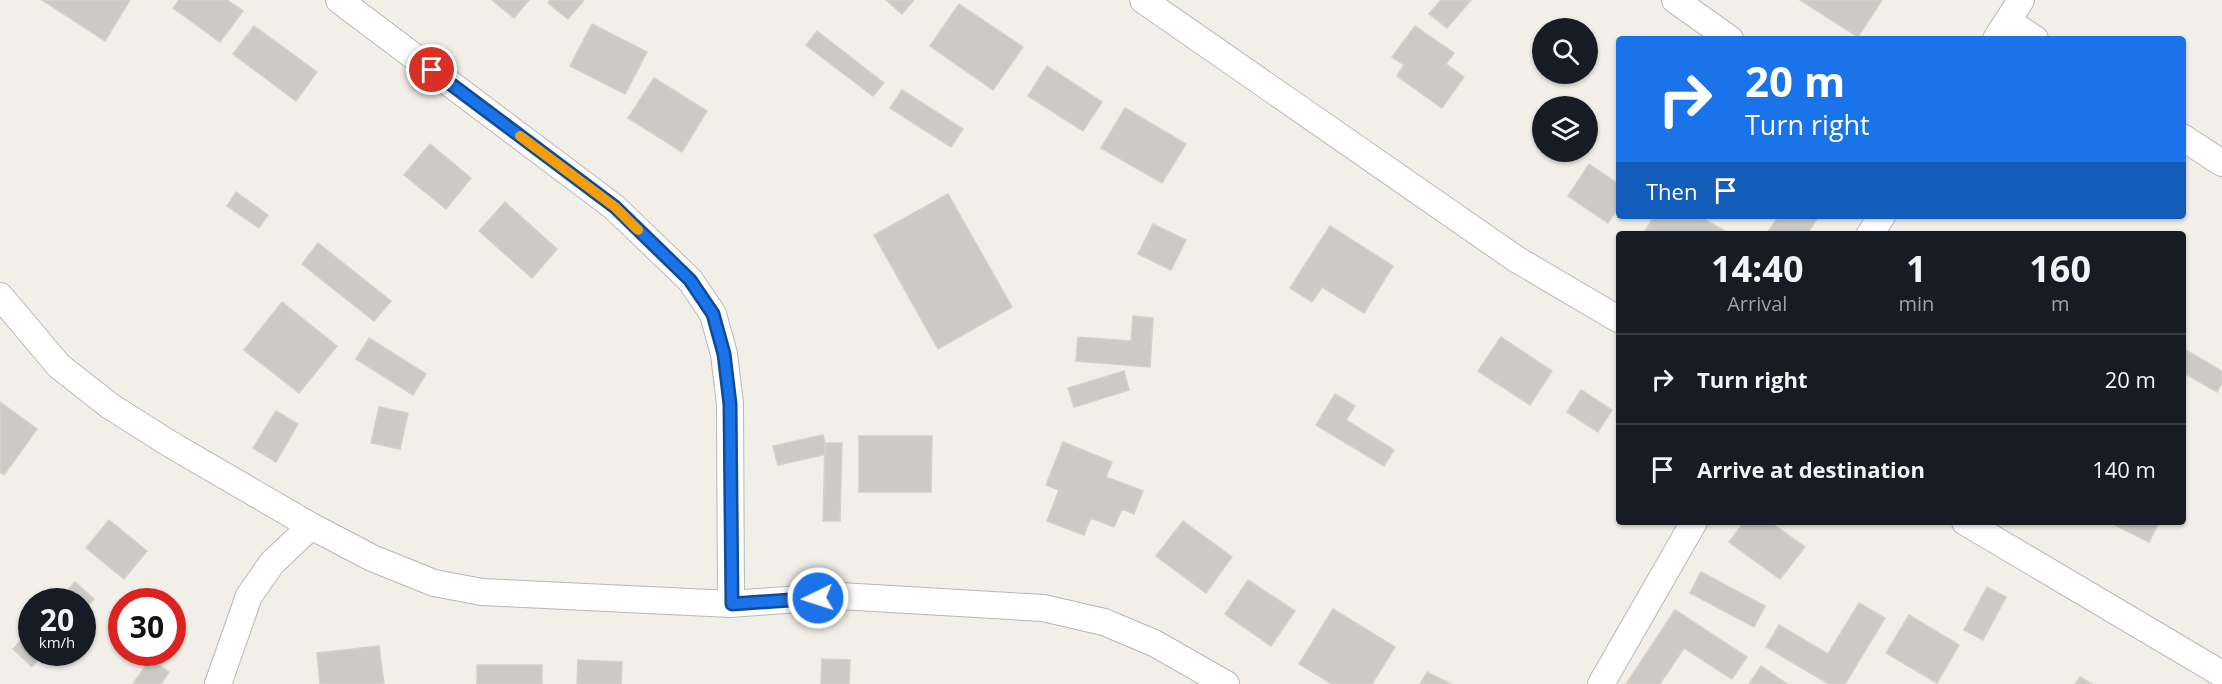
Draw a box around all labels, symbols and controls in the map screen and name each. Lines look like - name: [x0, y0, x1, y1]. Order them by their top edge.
- map controls: [1532, 18, 1598, 162]
- button: search: [1532, 18, 1598, 84]
- pin: [406, 44, 457, 95]
- text: 20 m: [1745, 52, 1845, 109]
- icon: arrive: [415, 53, 448, 86]
- icon: right: [1646, 60, 1724, 138]
- button: layers: [1532, 96, 1598, 162]
- text: Turn right: [1745, 106, 1870, 143]
- icon: arrive: [1709, 174, 1742, 207]
- text: Then: [1646, 176, 1697, 206]
- text: 14:40: [1711, 244, 1804, 293]
- text: 1: [1906, 244, 1927, 293]
- text: 160: [2029, 244, 2091, 293]
- text: Arrival: [1727, 290, 1787, 317]
- text: min: [1898, 290, 1934, 317]
- text: m: [2051, 290, 2069, 317]
- icon: right: [1646, 363, 1679, 396]
- text: Turn right: [1697, 364, 1808, 394]
- text: 20 m: [2105, 364, 2156, 394]
- icon: arrive: [1646, 453, 1679, 486]
- text: Arrive at destination: [1697, 454, 1925, 484]
- text: 140 m: [2092, 454, 2156, 484]
- position arrow: [786, 566, 850, 630]
- speed limit sign: 30: [108, 588, 186, 666]
- text: 20: [40, 599, 74, 640]
- text: km/h: [39, 632, 75, 652]

